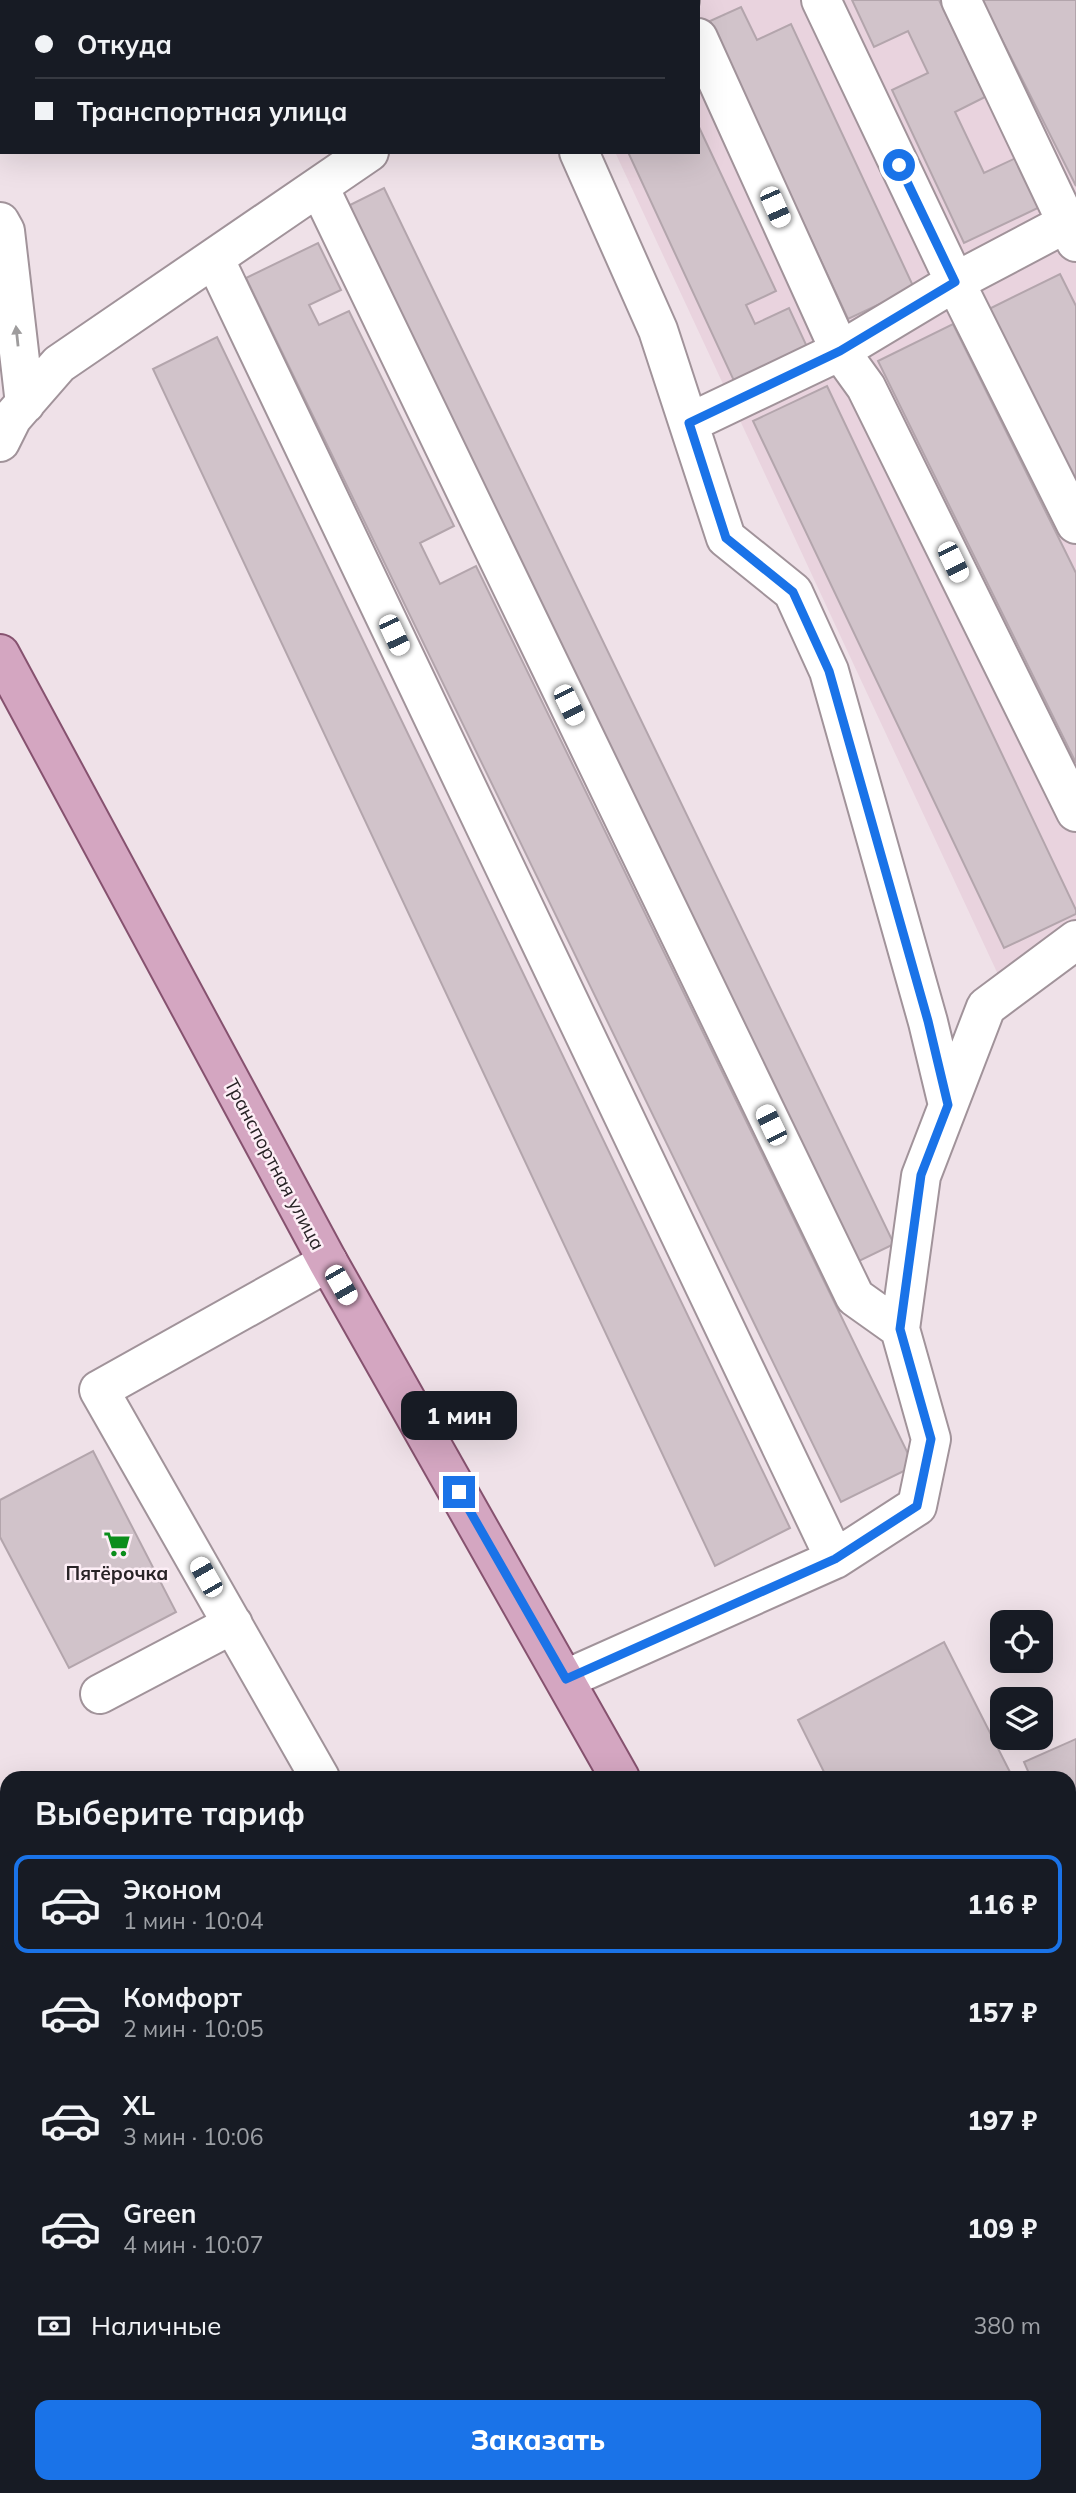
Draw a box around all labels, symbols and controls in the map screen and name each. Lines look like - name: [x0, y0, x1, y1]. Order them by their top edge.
- text: Откуда: [77, 28, 172, 61]
- text: Транспортная улица: [77, 95, 347, 128]
- route start: [883, 149, 915, 181]
- car: [757, 184, 794, 230]
- one-way arrow: [11, 325, 22, 347]
- car: [935, 539, 972, 585]
- car: [376, 612, 413, 658]
- car: [551, 682, 588, 728]
- street label: Транспортная улица: [220, 1074, 330, 1254]
- car: [753, 1102, 790, 1148]
- car: [322, 1262, 361, 1308]
- callout: 1 мин: [401, 1390, 517, 1440]
- text: 1 мин: [426, 1401, 492, 1430]
- route end: [443, 1476, 475, 1508]
- supermarket icon: Пятёрочка: [102, 1529, 132, 1559]
- car: [187, 1554, 226, 1600]
- place label: Пятёрочка: [66, 1561, 168, 1585]
- map controls: [990, 1610, 1053, 1750]
- button: locate: [990, 1610, 1053, 1673]
- button: layers: [990, 1687, 1053, 1750]
- text: Выберите тариф: [35, 1793, 305, 1833]
- icon: car: [39, 1873, 102, 1936]
- text: Эконом: [123, 1873, 222, 1906]
- text: 116 ₽: [967, 1888, 1037, 1921]
- text: 1 мин · 10:04: [123, 1906, 263, 1935]
- icon: car: [39, 1981, 102, 2044]
- text: Комфорт: [123, 1981, 242, 2014]
- text: 157 ₽: [967, 1996, 1037, 2029]
- text: 2 мин · 10:05: [123, 2014, 263, 2043]
- icon: car: [39, 2089, 102, 2152]
- text: XL: [123, 2089, 155, 2122]
- text: 197 ₽: [967, 2104, 1037, 2137]
- text: 3 мин · 10:06: [123, 2122, 263, 2151]
- icon: car: [39, 2197, 102, 2260]
- text: Green: [123, 2197, 196, 2230]
- text: 109 ₽: [967, 2212, 1037, 2245]
- text: 4 мин · 10:07: [123, 2230, 263, 2259]
- icon: cash: [35, 2307, 73, 2345]
- text: Наличные: [91, 2309, 221, 2342]
- text: 380 m: [973, 2311, 1041, 2340]
- button: Заказать: [35, 2400, 1041, 2480]

